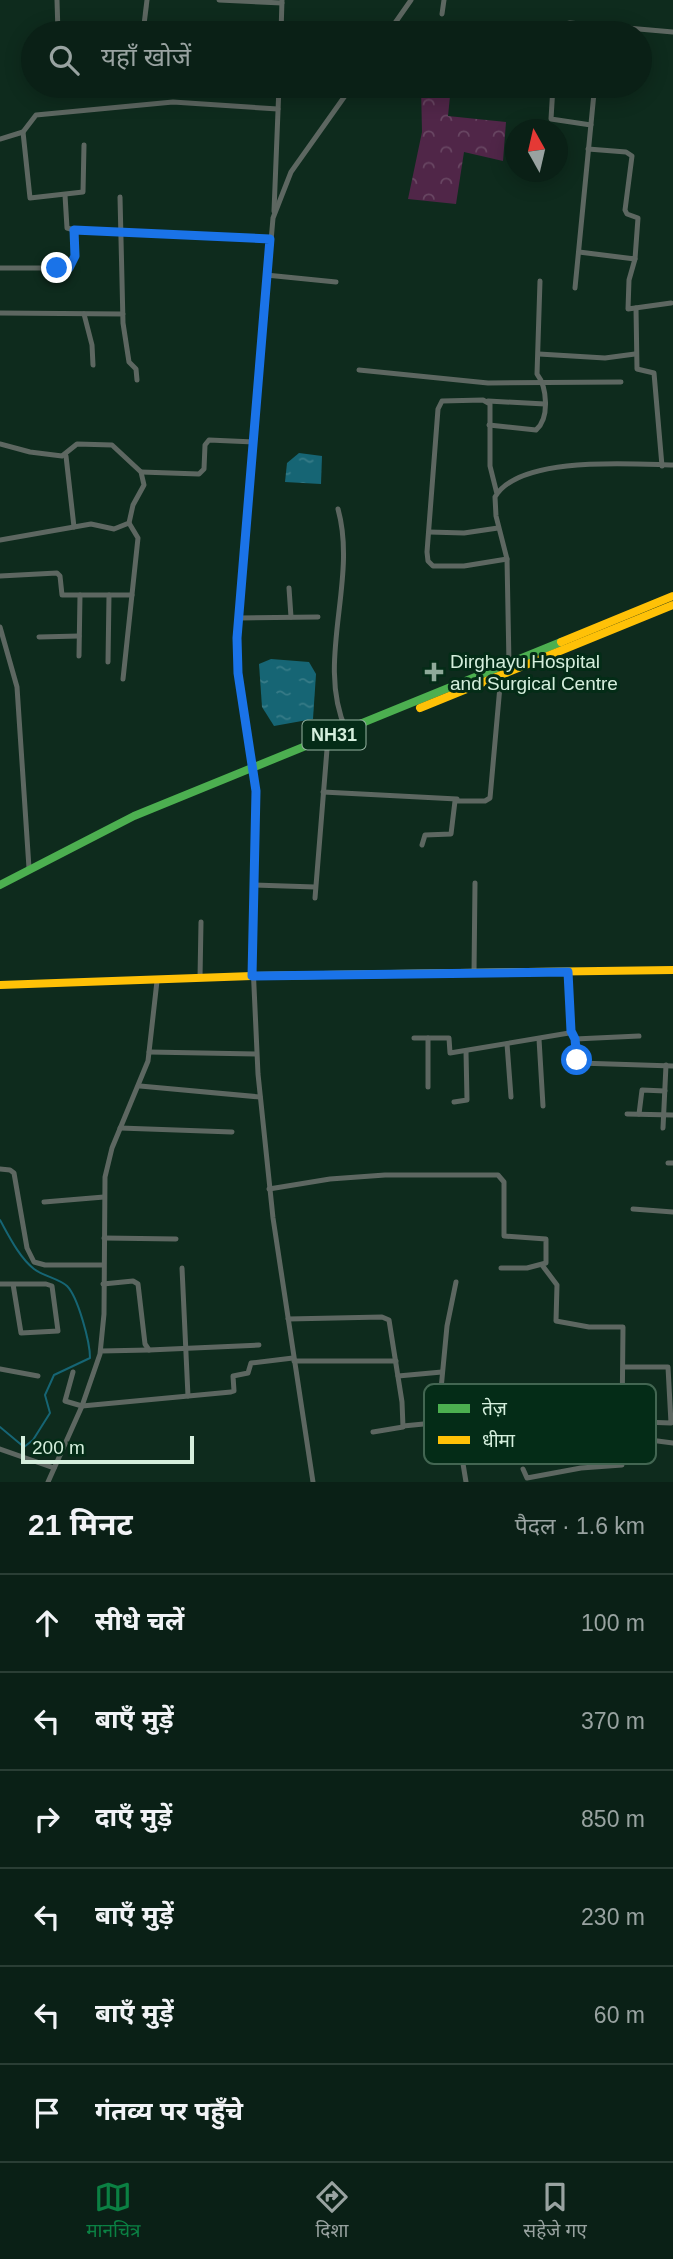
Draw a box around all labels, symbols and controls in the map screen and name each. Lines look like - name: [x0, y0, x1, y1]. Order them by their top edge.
- search box: [21, 21, 652, 98]
- icon: search: [45, 41, 83, 79]
- text: यहाँ खोजें: [101, 42, 191, 72]
- north arrow: [505, 119, 568, 182]
- route end: [41, 252, 72, 283]
- place label: Dirghayu Hospital and Surgical Centre: [450, 651, 618, 694]
- marker: Dirghayu Hospital and Surgical Centre: [424, 662, 444, 682]
- road number: NH31: [302, 720, 366, 750]
- route start: [561, 1044, 592, 1075]
- legend: [424, 1384, 656, 1464]
- text: तेज़: [482, 1397, 508, 1419]
- text: धीमा: [482, 1430, 516, 1451]
- scale bar: [21, 1433, 194, 1465]
- text: 200 m: [32, 1437, 85, 1458]
- text: 21 मिनट: [28, 1508, 133, 1541]
- text: पैदल · 1.6 km: [515, 1513, 645, 1539]
- icon: ahead: [28, 1604, 66, 1642]
- text: सीधे चलें: [95, 1606, 184, 1636]
- text: 100 m: [581, 1610, 645, 1636]
- icon: left: [28, 1702, 66, 1740]
- text: बाएँ मुड़ें: [95, 1704, 174, 1734]
- text: 370 m: [581, 1708, 645, 1734]
- icon: right: [28, 1800, 66, 1838]
- text: दाएँ मुड़ें: [95, 1802, 172, 1832]
- text: 850 m: [581, 1806, 645, 1832]
- icon: left: [28, 1898, 66, 1936]
- text: बाएँ मुड़ें: [95, 1900, 174, 1930]
- text: 230 m: [581, 1904, 645, 1930]
- icon: left: [28, 1996, 66, 2034]
- text: बाएँ मुड़ें: [95, 1998, 174, 2028]
- text: 60 m: [594, 2002, 645, 2028]
- icon: arrive: [28, 2094, 66, 2132]
- text: गंतव्य पर पहुँचे: [95, 2096, 243, 2126]
- tab: मानचित्र: [86, 2178, 141, 2245]
- tab: दिशा: [313, 2178, 351, 2245]
- tab: सहेजे गए: [523, 2178, 587, 2245]

